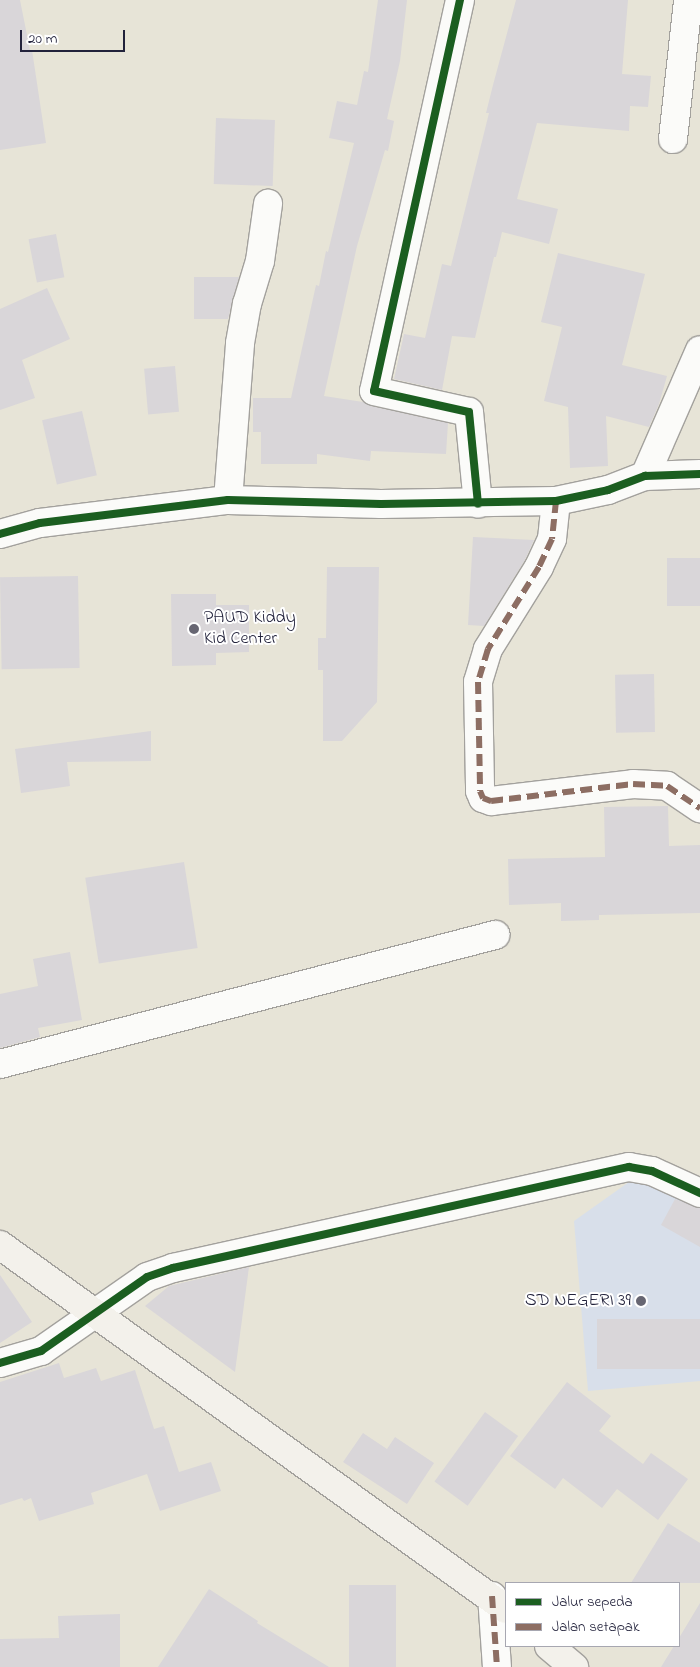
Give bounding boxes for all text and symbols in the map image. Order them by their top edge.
scale bar [22,20,128,52]
text: 20 m [28,28,57,50]
place label: PAUD Kiddy Kid Center [204,608,296,650]
marker: PAUD Kiddy Kid Center [188,623,200,635]
place label: SD NEGERI 39 [525,1290,631,1312]
marker: SD NEGERI 39 [635,1295,647,1307]
legend [505,1582,680,1647]
text: Jalur sepeda [552,1591,633,1613]
text: Jalan setapak [552,1616,640,1638]

